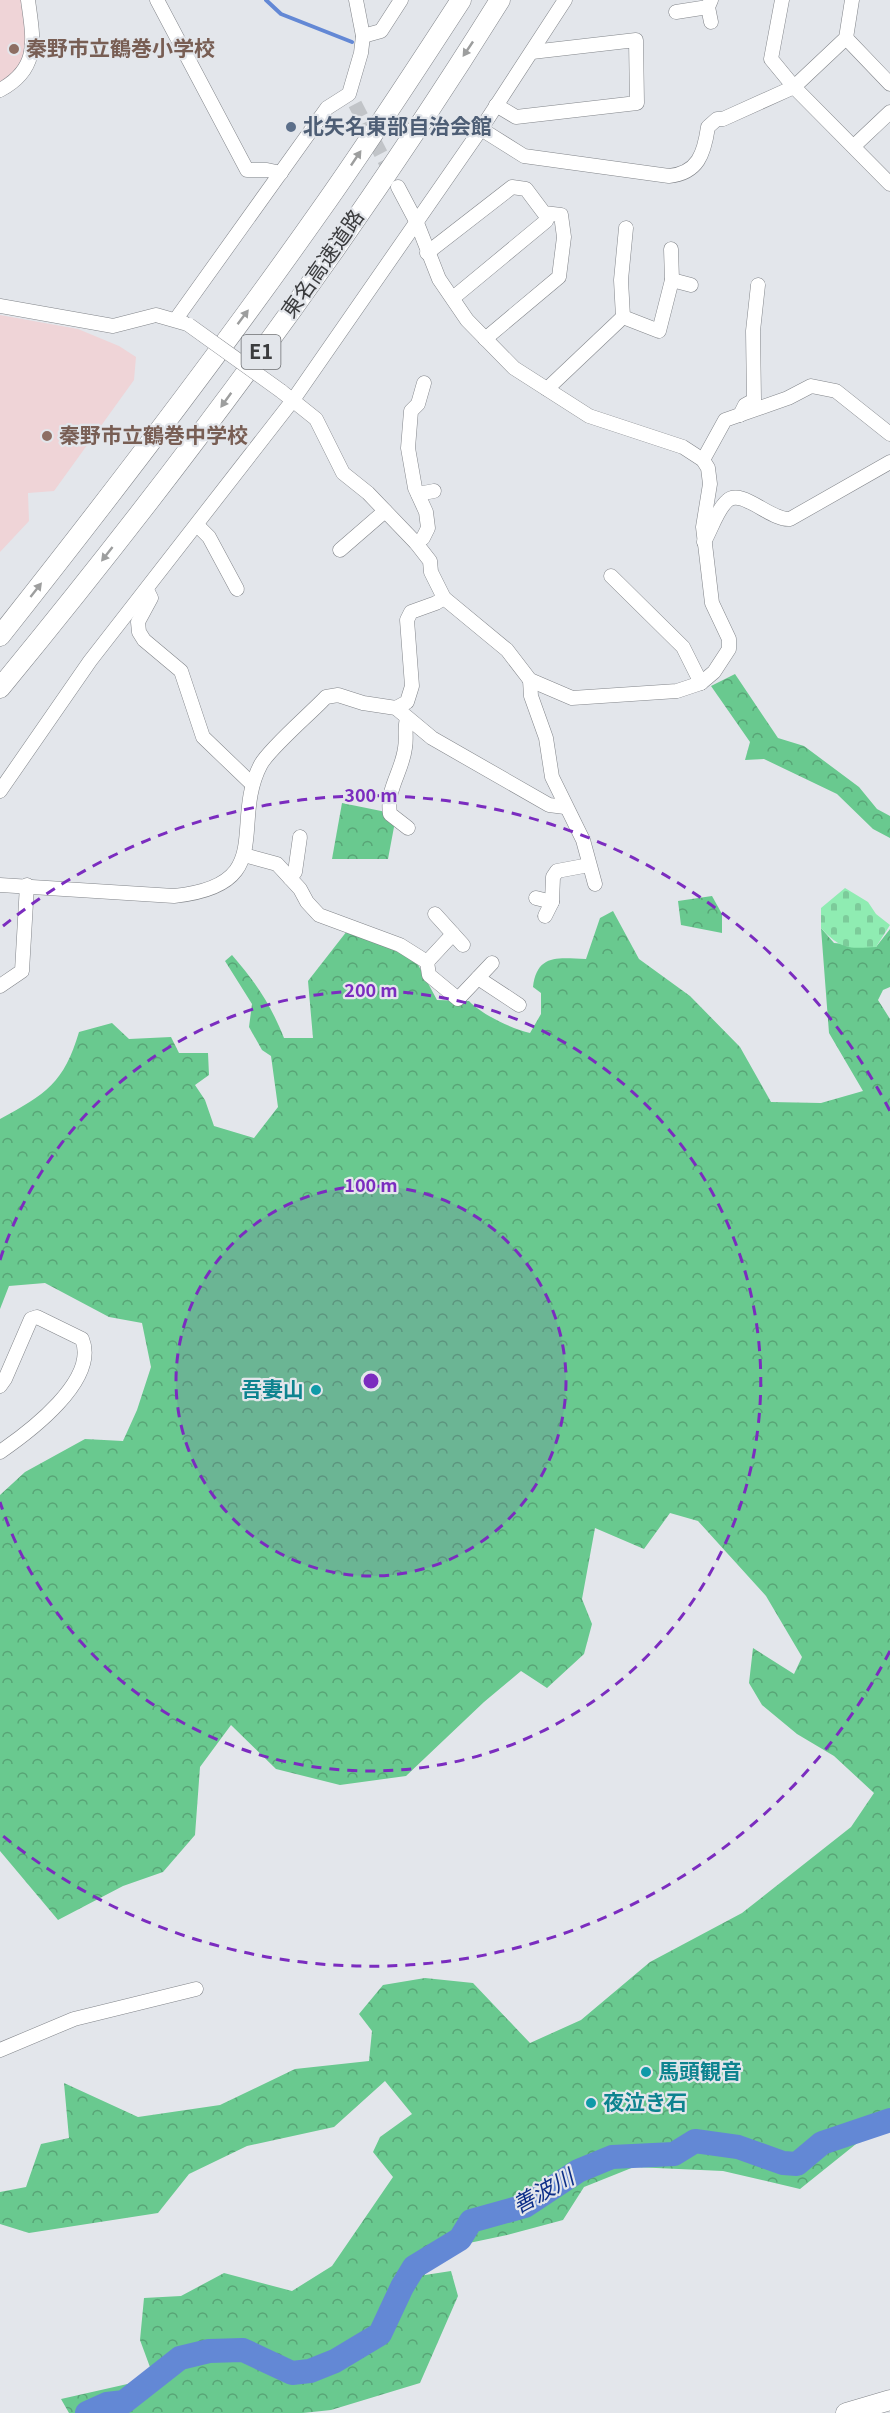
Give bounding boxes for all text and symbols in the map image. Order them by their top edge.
place label: 秦野市立鶴巻小学校 [26,32,215,62]
one-way arrow [462,41,474,57]
marker: 秦野市立鶴巻小学校 [7,42,21,56]
place label: 北矢名東部自治会館 [303,110,492,140]
marker: 北矢名東部自治会館 [284,120,298,134]
one-way arrow [350,151,362,167]
street label: 東名高速道路 [273,203,370,323]
one-way arrow [237,310,249,325]
road number: E1 [242,335,280,369]
one-way arrow [220,391,232,407]
place label: 秦野市立鶴巻中学校 [59,419,248,449]
marker: 秦野市立鶴巻中学校 [40,429,54,443]
one-way arrow [100,546,113,562]
one-way arrow [30,582,42,597]
text: 300 m [344,781,398,807]
text: 200 m [344,976,398,1002]
text: 100 m [344,1171,398,1197]
centre of rings [361,1371,381,1391]
place label: 吾妻山 [241,1373,304,1403]
marker: 吾妻山 [309,1383,323,1397]
place label: 馬頭観音 [658,2055,742,2085]
marker: 馬頭観音 [639,2065,653,2079]
place label: 夜泣き石 [603,2086,687,2116]
marker: 夜泣き石 [584,2096,598,2110]
water label: 善波川 [505,2158,580,2219]

